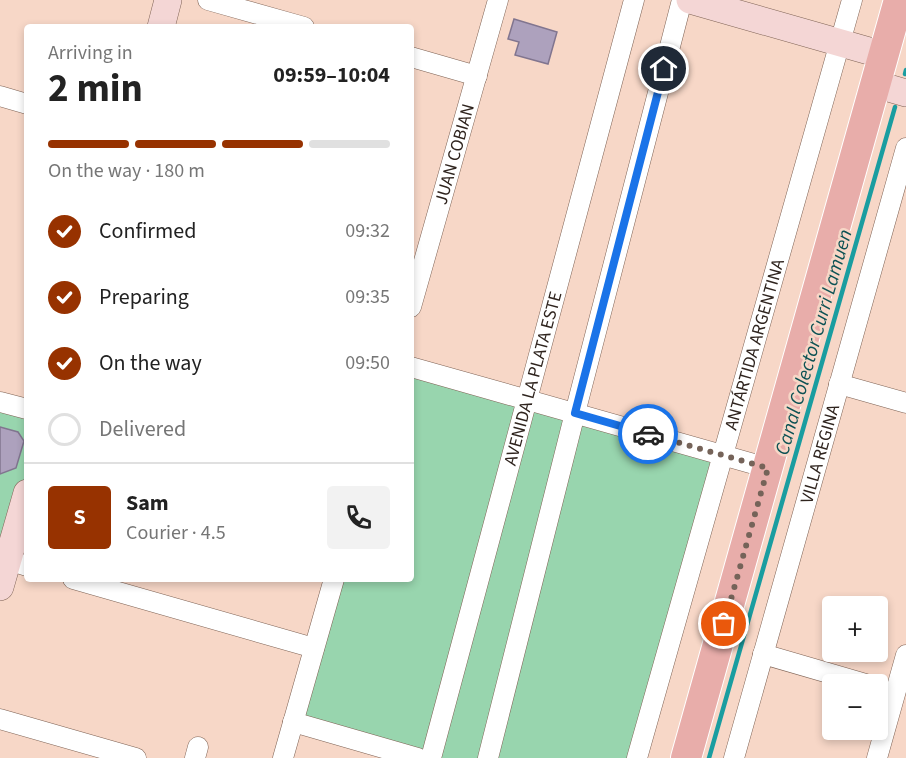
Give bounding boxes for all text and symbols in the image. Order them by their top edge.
text: Arriving in [48,39,133,67]
pin [638,43,689,94]
icon: home [647,52,680,85]
text: 09:59–10:04 [273,59,390,91]
text: 2 min [48,61,143,117]
street label: JUAN COBIAN [429,101,481,207]
text: On the way · 180 m [48,157,205,185]
icon: check [48,215,81,248]
text: Confirmed [99,215,196,247]
text: 09:32 [345,217,390,245]
water label: Canal Colector Curri Lamuen [768,226,860,458]
street label: ANTÁRTIDA ARGENTINA [719,256,791,433]
icon: check [48,281,81,314]
text: Preparing [99,281,189,313]
text: 09:35 [345,283,390,311]
street label: AVENIDA LA PLATA ESTE [498,289,568,468]
icon: check [48,347,81,380]
text: On the way [99,347,202,379]
text: 09:50 [345,349,390,377]
street label: VILLA REGINA [794,401,846,506]
courier [618,404,678,464]
text: Delivered [99,413,186,445]
icon: car [632,418,665,451]
button: phone [327,486,390,549]
text: Sam [126,487,169,519]
text: S [73,501,86,533]
text: Courier · 4.5 [126,519,226,547]
map controls [822,596,888,740]
button: + [822,596,888,662]
pin [698,598,749,649]
icon: bag [707,607,740,640]
button: − [822,674,888,740]

